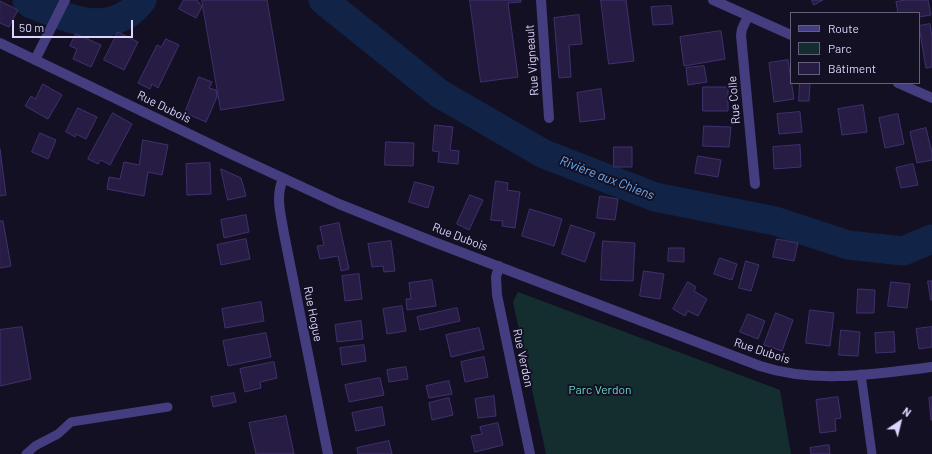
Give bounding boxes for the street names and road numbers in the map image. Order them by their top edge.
street label: Rue Vigneault [522,24,542,96]
street label: Rue Colle [725,75,743,125]
street label: Rue Dubois [135,88,193,126]
street label: Rue Dubois [430,220,490,254]
street label: Rue Hogue [301,285,325,343]
street label: Rue Verdon [510,327,536,389]
street label: Rue Dubois [732,335,792,367]

